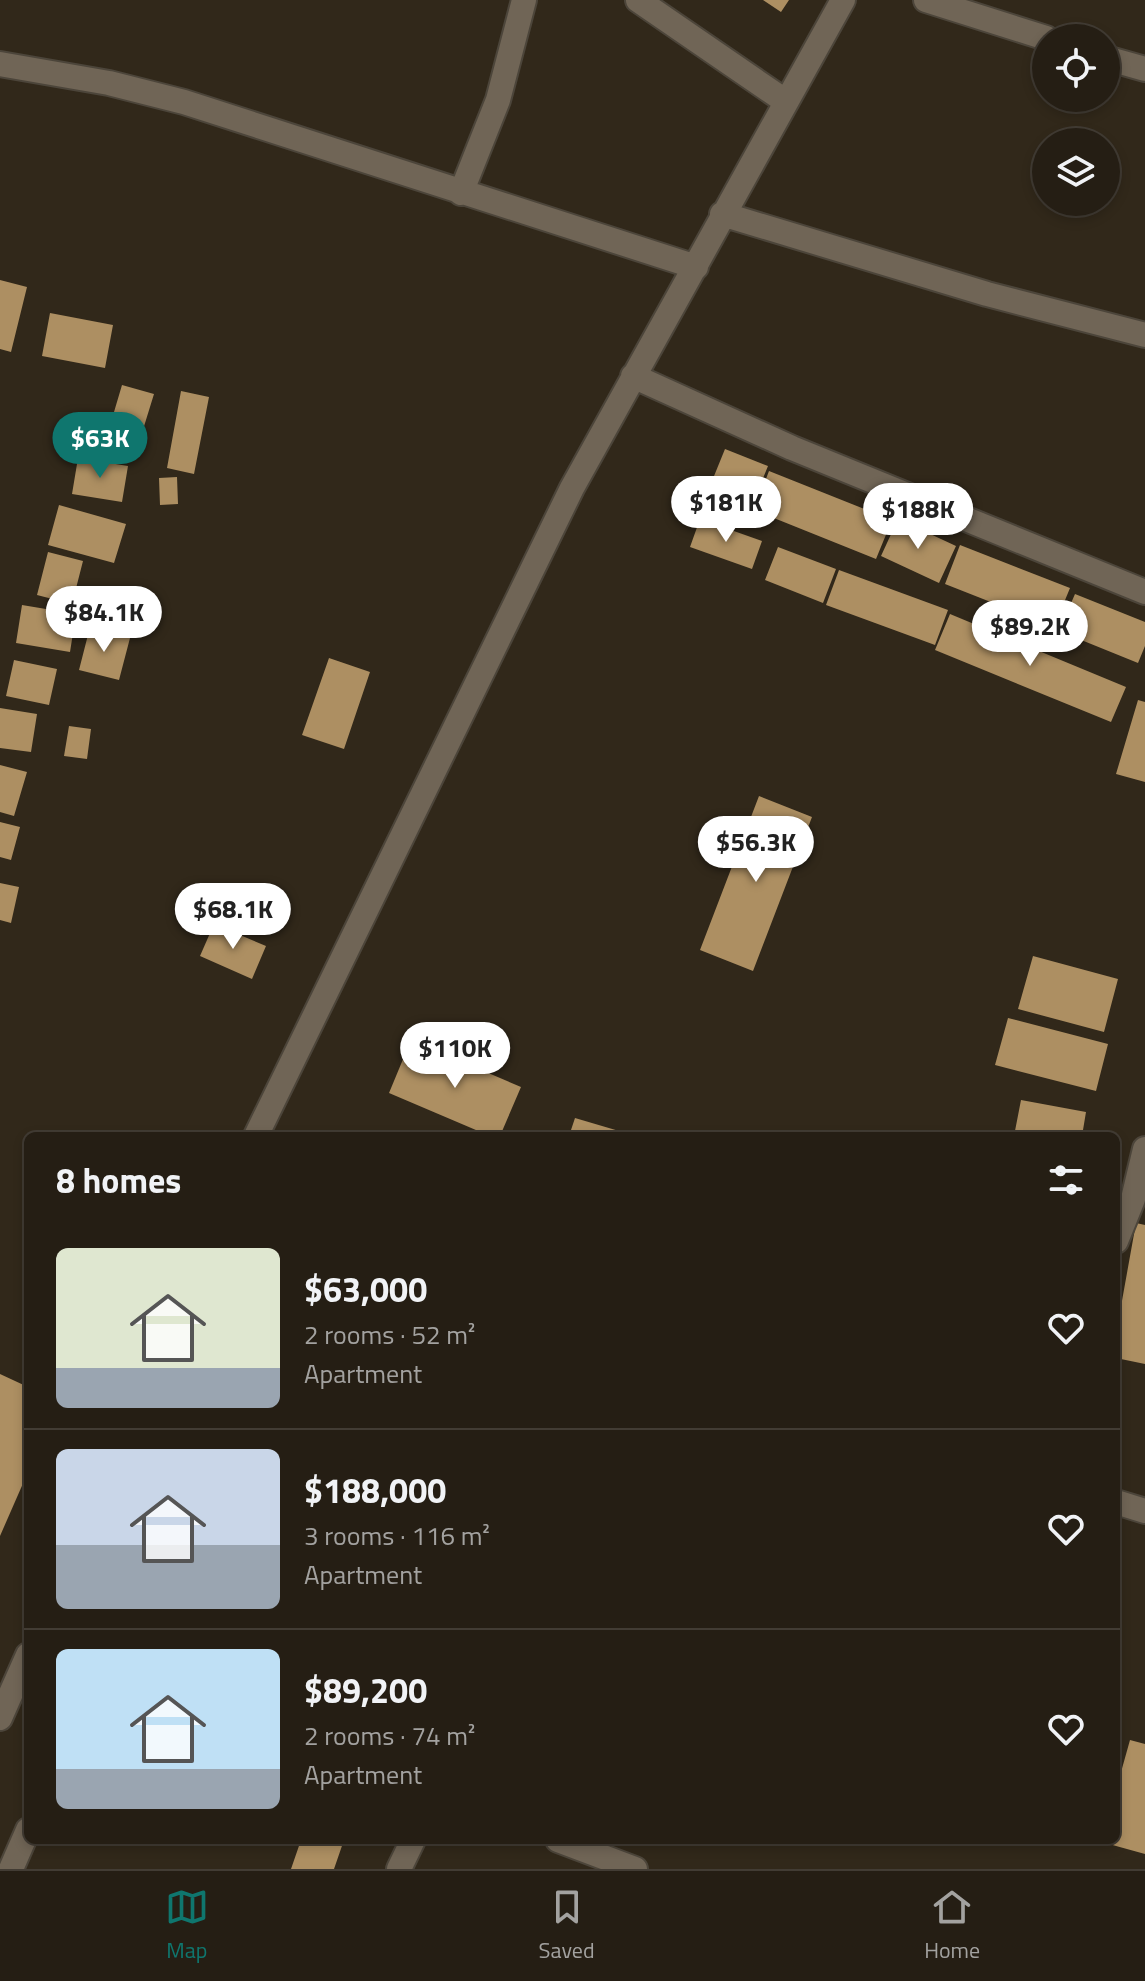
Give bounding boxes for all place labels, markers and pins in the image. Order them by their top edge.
pin: $63K [53,412,147,480]
pin: $181K [670,476,782,544]
pin: $188K [862,483,974,551]
pin: $84.1K [39,586,169,654]
pin: $89.2K [965,600,1095,668]
pin: $56.3K [691,816,821,884]
pin: $68.1K [168,883,298,951]
pin: $110K [399,1022,511,1090]

